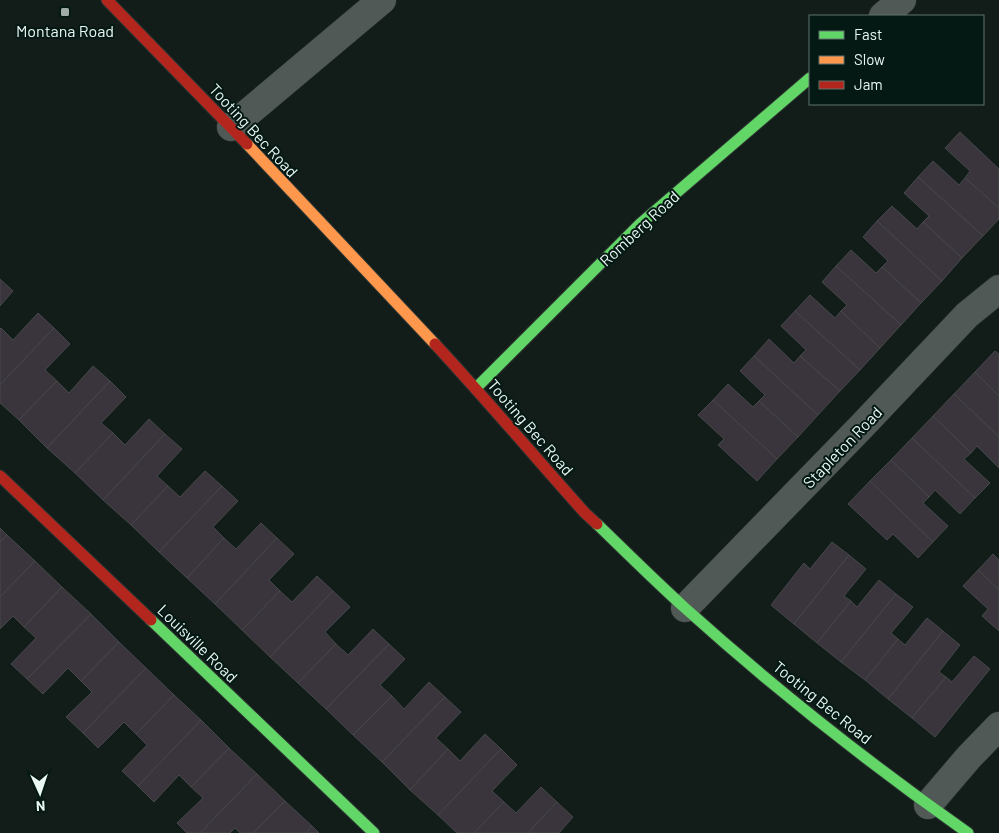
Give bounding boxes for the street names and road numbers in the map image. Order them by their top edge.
street label: Tooting Bec Road [206,79,302,181]
street label: Romberg Road [595,186,683,270]
street label: Tooting Bec Road [484,375,578,479]
street label: Stapleton Road [798,402,886,492]
street label: Louisville Road [154,600,242,686]
street label: Tooting Bec Road [770,657,876,747]

